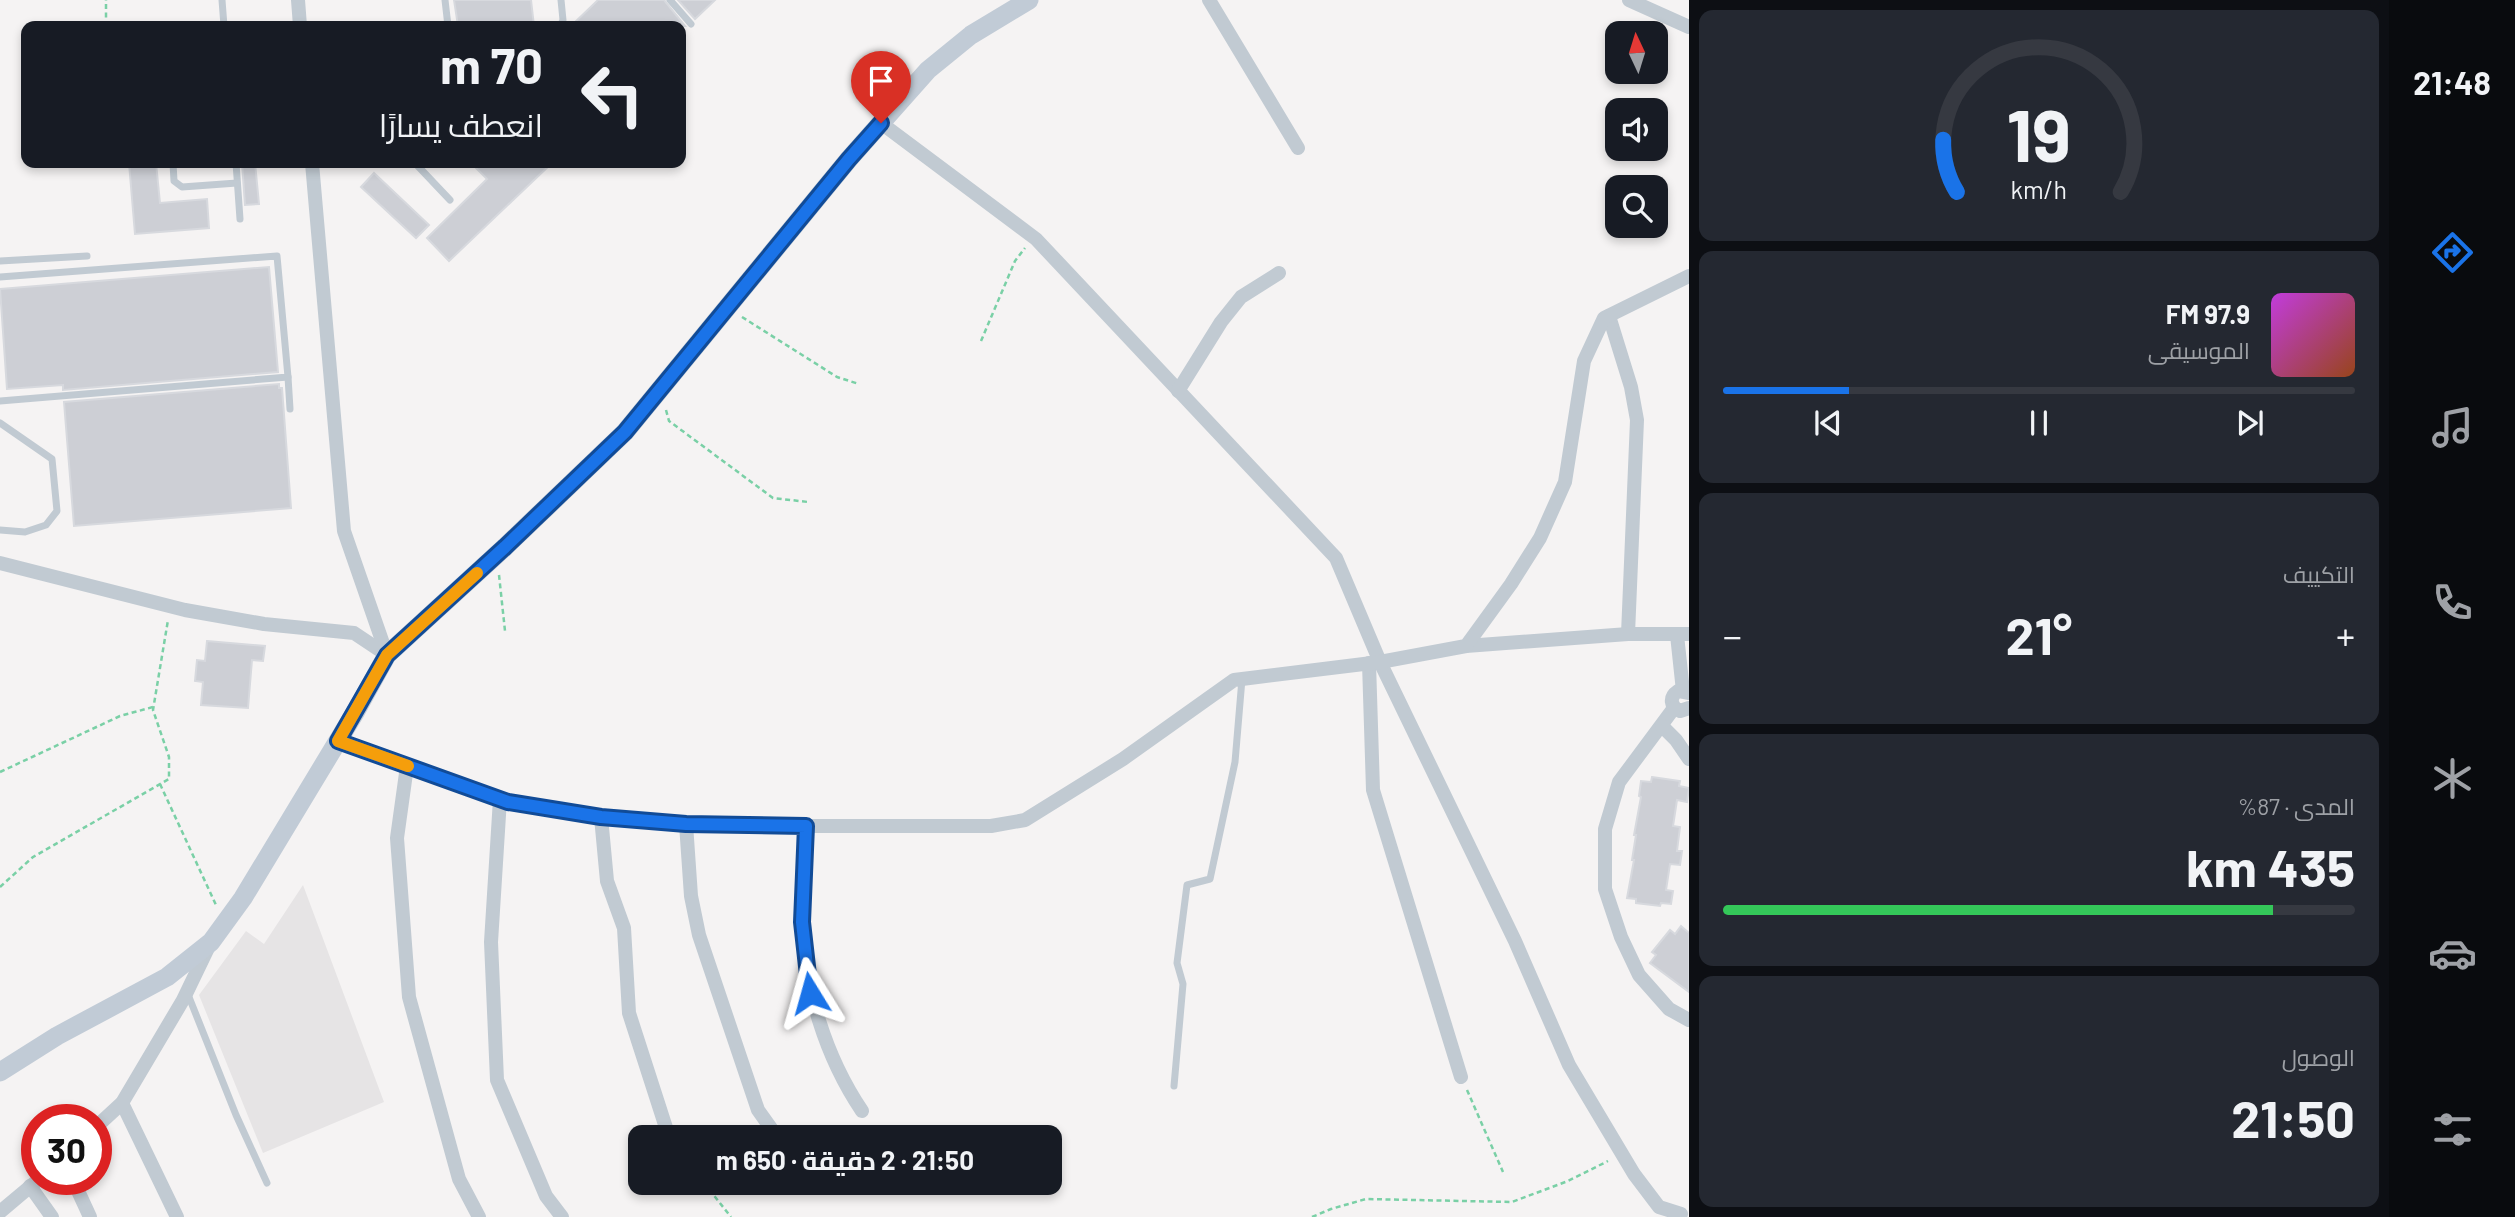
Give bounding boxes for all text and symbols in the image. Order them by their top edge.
north arrow [1605,21,1668,84]
map controls [1605,21,1668,238]
text: 70 m [440,35,543,94]
icon: left [567,49,658,140]
pin [851,51,911,123]
icon: arrive [862,62,900,100]
text: 21:48 [2413,63,2491,101]
text: 19 [2007,89,2071,177]
button: sound [1605,98,1668,161]
text: انعطف يسارًا [379,105,543,143]
text: km/h [2011,174,2067,204]
button: search [1605,175,1668,238]
icon: directions [2428,228,2477,277]
text: 97.9 FM [2166,298,2250,329]
text: الموسيقى [2148,336,2250,364]
icon: music [2428,403,2477,452]
icon: previous [1809,404,1847,442]
icon: pause [2020,404,2058,442]
icon: next [2231,404,2269,442]
text: التكييف [2283,560,2355,588]
icon: phone [2428,578,2477,627]
text: 21° [2006,603,2072,665]
text: − [1723,612,1742,658]
text: + [2336,612,2355,658]
icon: climate [2428,754,2477,803]
text: المدى · 87% [2238,792,2355,820]
text: 435 km [2186,835,2355,897]
icon: car [2428,929,2477,978]
position arrow [773,956,847,1030]
text: الوصول [2282,1043,2355,1071]
text: 21:50 [2231,1086,2355,1148]
speed limit sign: 30 [21,1104,112,1195]
icon: filters [2428,1105,2477,1154]
text: 21:50 · 2 دقيقة · 650 m [716,1144,974,1175]

